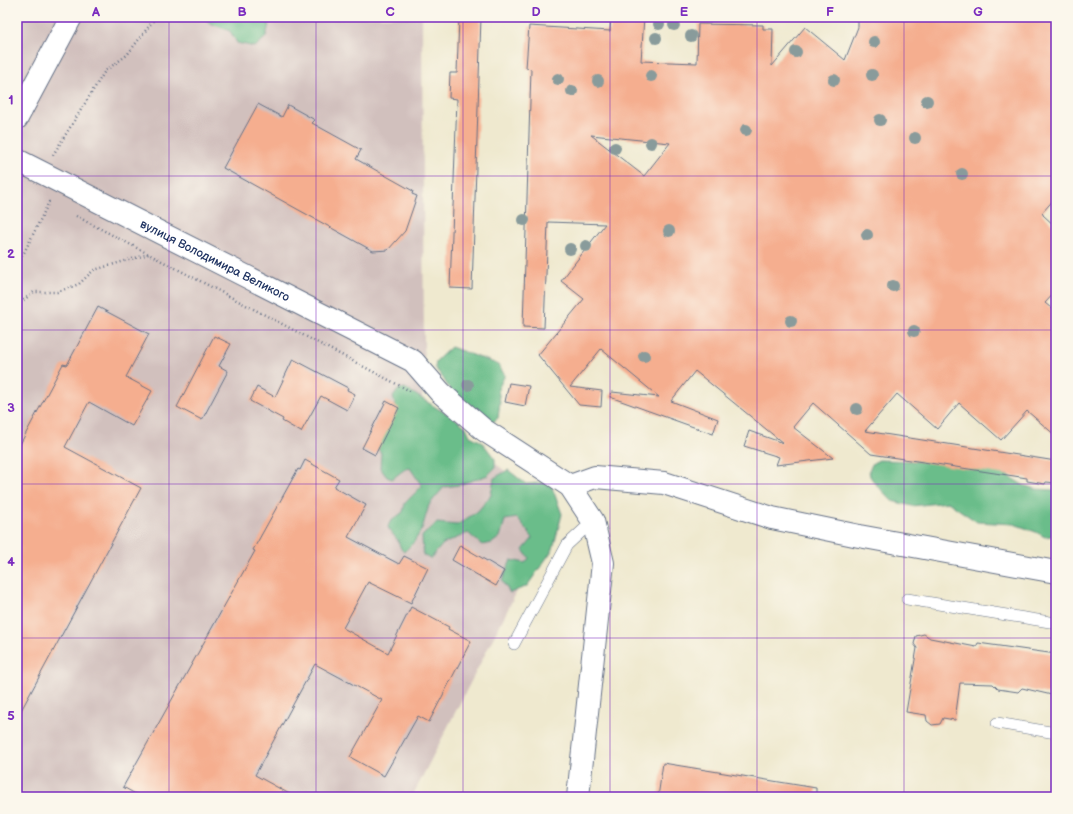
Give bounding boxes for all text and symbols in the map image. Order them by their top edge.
text: A [91,4,100,20]
text: B [237,4,247,20]
text: C [385,4,395,20]
text: D [531,4,541,20]
text: E [680,4,689,20]
text: F [826,4,834,20]
text: G [973,4,983,20]
text: 1 [8,92,14,108]
street label: вулиця Володимира Великого [137,217,292,305]
text: 2 [7,246,15,262]
text: 3 [7,400,15,416]
text: 4 [7,554,15,570]
text: 5 [7,708,15,724]

